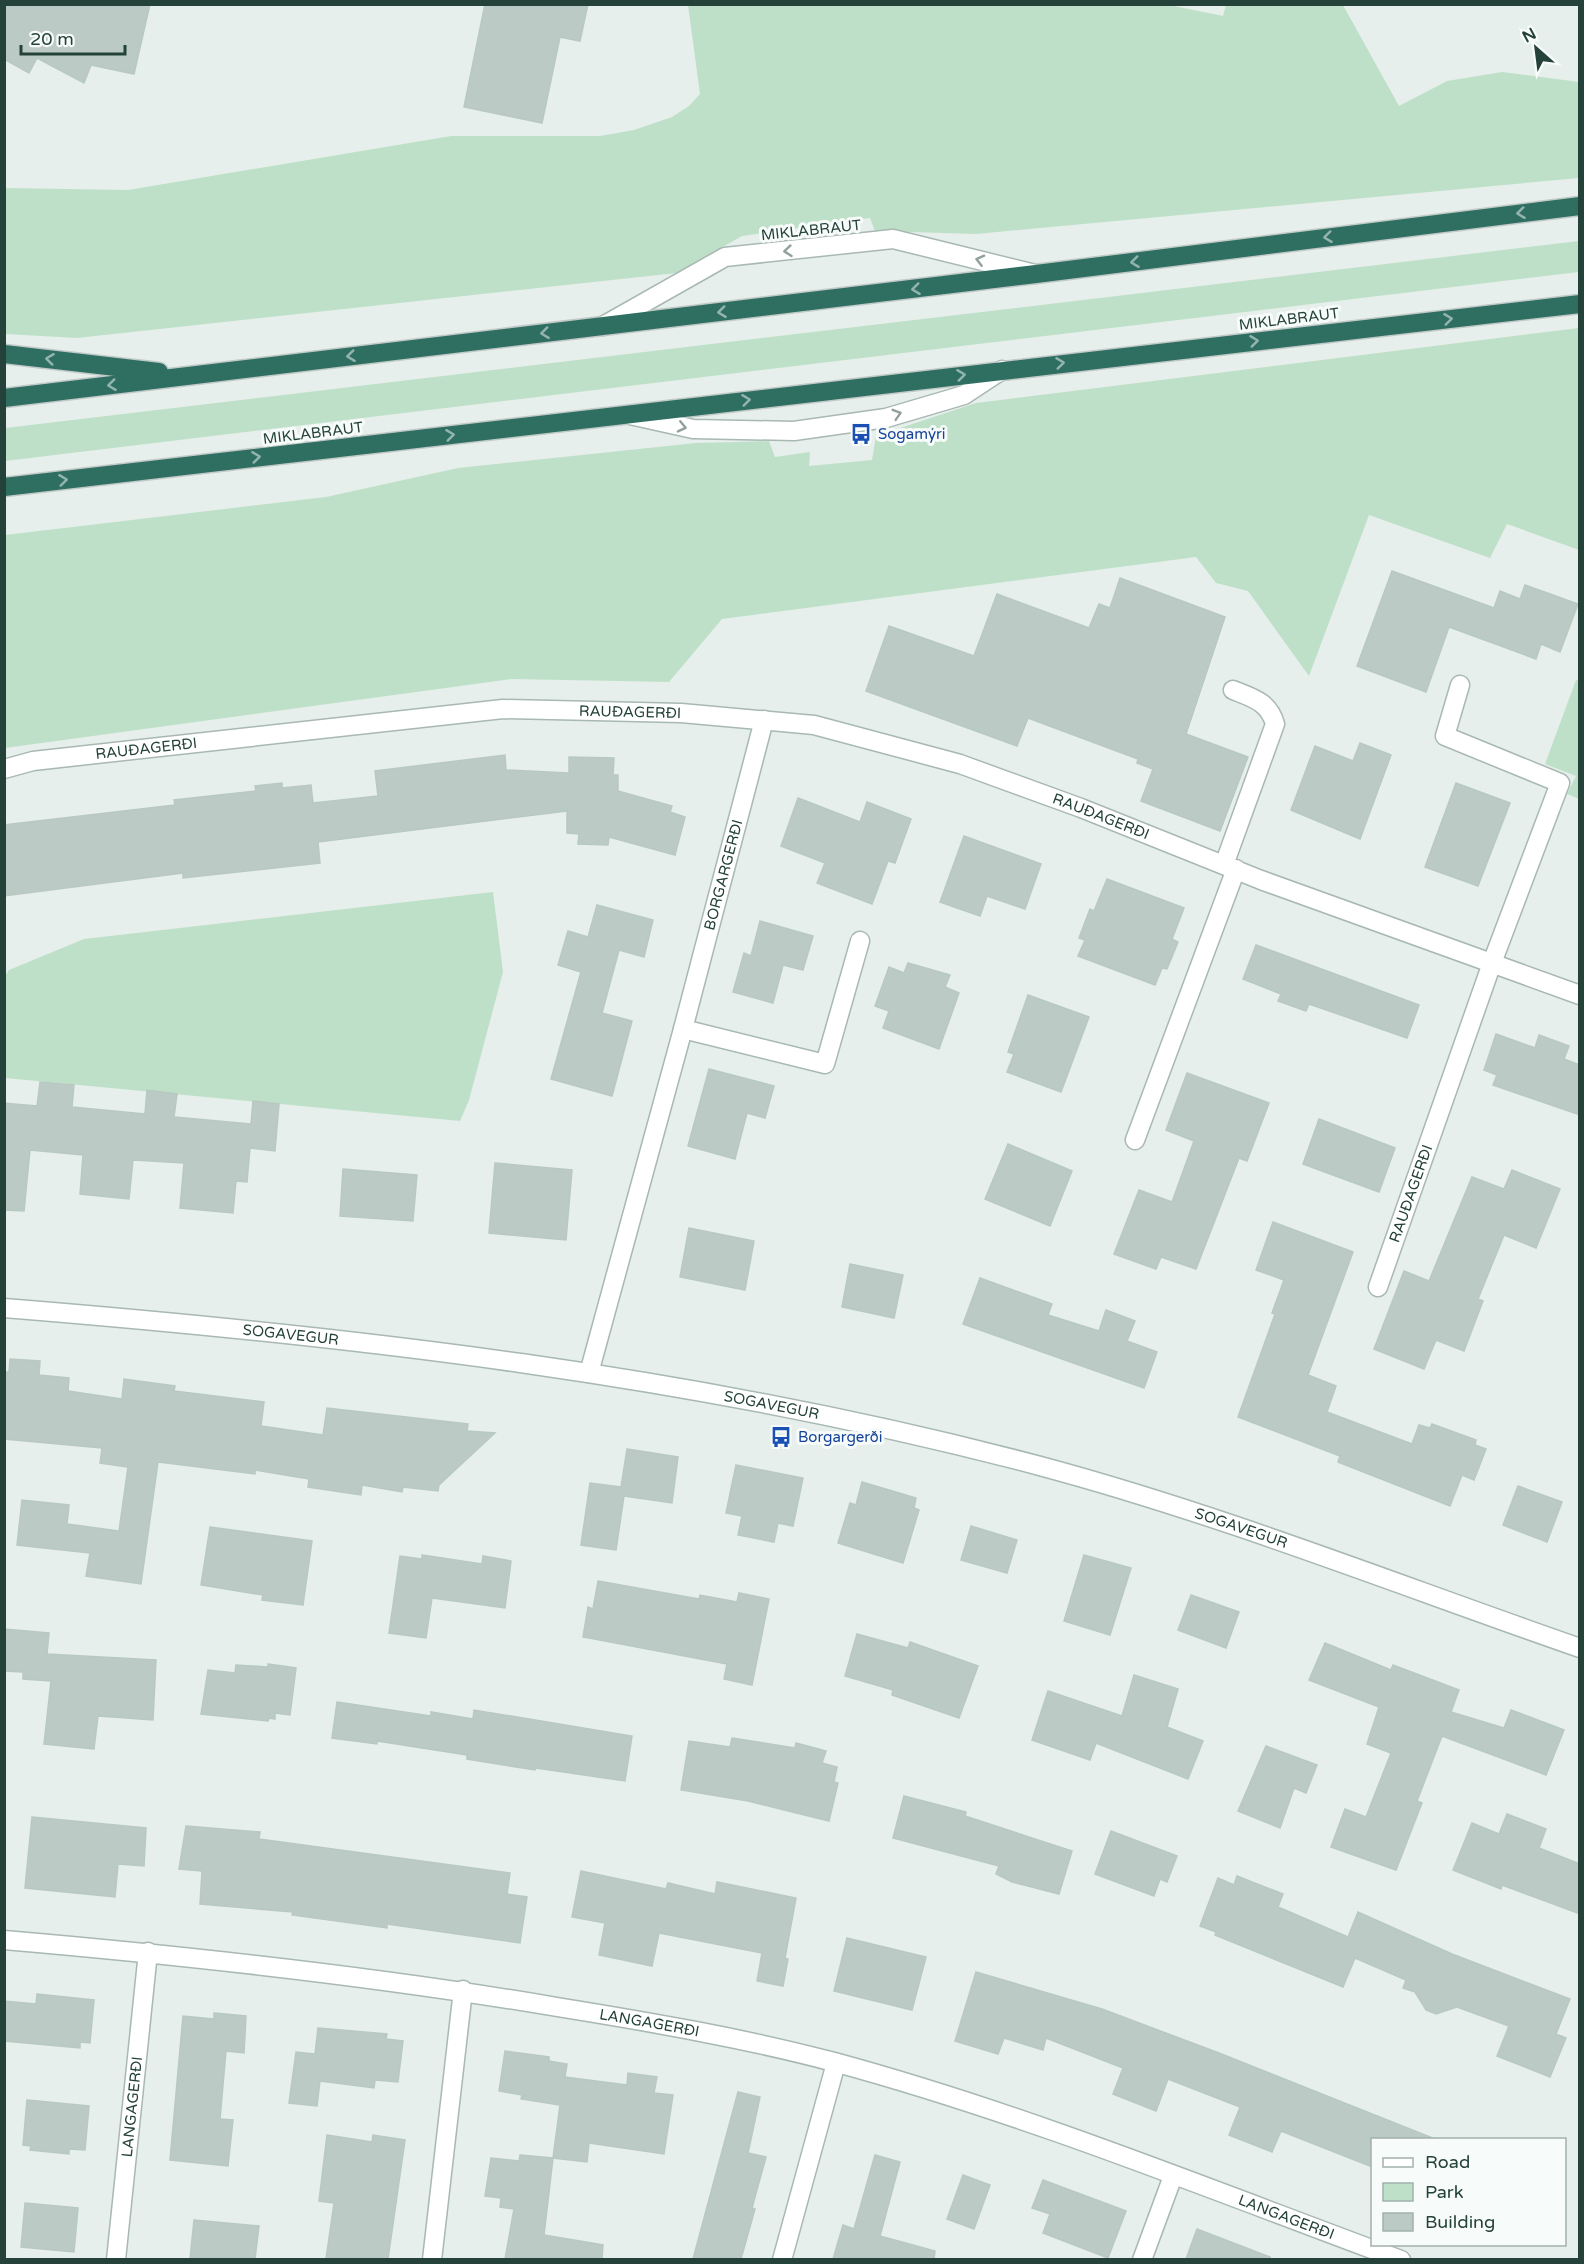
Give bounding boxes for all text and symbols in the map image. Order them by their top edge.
scale bar [21,18,124,56]
north arrow [1506,18,1566,78]
text: N [1519,24,1540,47]
text: 20 m [30,28,74,50]
one-way arrow [1517,206,1526,219]
street label: MIKLABRAUT [760,216,862,244]
one-way arrow [1323,231,1333,243]
one-way arrow [783,244,792,257]
one-way arrow [975,255,985,268]
one-way arrow [1130,255,1139,267]
one-way arrow [911,282,920,294]
street label: MIKLABRAUT [1238,304,1340,334]
one-way arrow [718,305,727,317]
one-way arrow [1443,313,1453,326]
one-way arrow [540,326,550,339]
one-way arrow [1250,335,1259,348]
one-way arrow [347,350,356,362]
one-way arrow [45,353,54,366]
one-way arrow [1056,358,1065,370]
one-way arrow [956,369,965,382]
one-way arrow [108,378,117,391]
one-way arrow [741,394,751,407]
one-way arrow [891,409,902,421]
street label: MIKLABRAUT [262,418,364,448]
one-way arrow [677,420,687,433]
bus stop icon: Sogamýri [849,422,873,446]
place label: Sogamýri [878,425,945,443]
one-way arrow [445,429,455,441]
one-way arrow [252,452,261,464]
one-way arrow [58,474,67,487]
street label: RAUÐAGERÐI [579,702,681,722]
street label: RAUÐAGERÐI [94,734,198,763]
street label: RAUÐAGERÐI [1050,789,1152,843]
street label: BORGARGERÐI [700,818,747,932]
street label: RAUÐAGERÐI [1385,1142,1436,1245]
street label: SOGAVEGUR [242,1321,340,1349]
street label: SOGAVEGUR [722,1387,821,1423]
bus stop icon: Borgargerði [769,1425,793,1449]
place label: Borgargerði [798,1428,882,1446]
street label: SOGAVEGUR [1193,1504,1290,1552]
street label: LANGAGERÐI [598,2005,701,2041]
street label: LANGAGERÐI [118,2056,146,2158]
legend [1371,2138,1566,2246]
text: Road [1425,2151,1470,2173]
text: Park [1425,2181,1464,2203]
street label: LANGAGERÐI [1236,2191,1337,2243]
text: Building [1425,2211,1495,2233]

